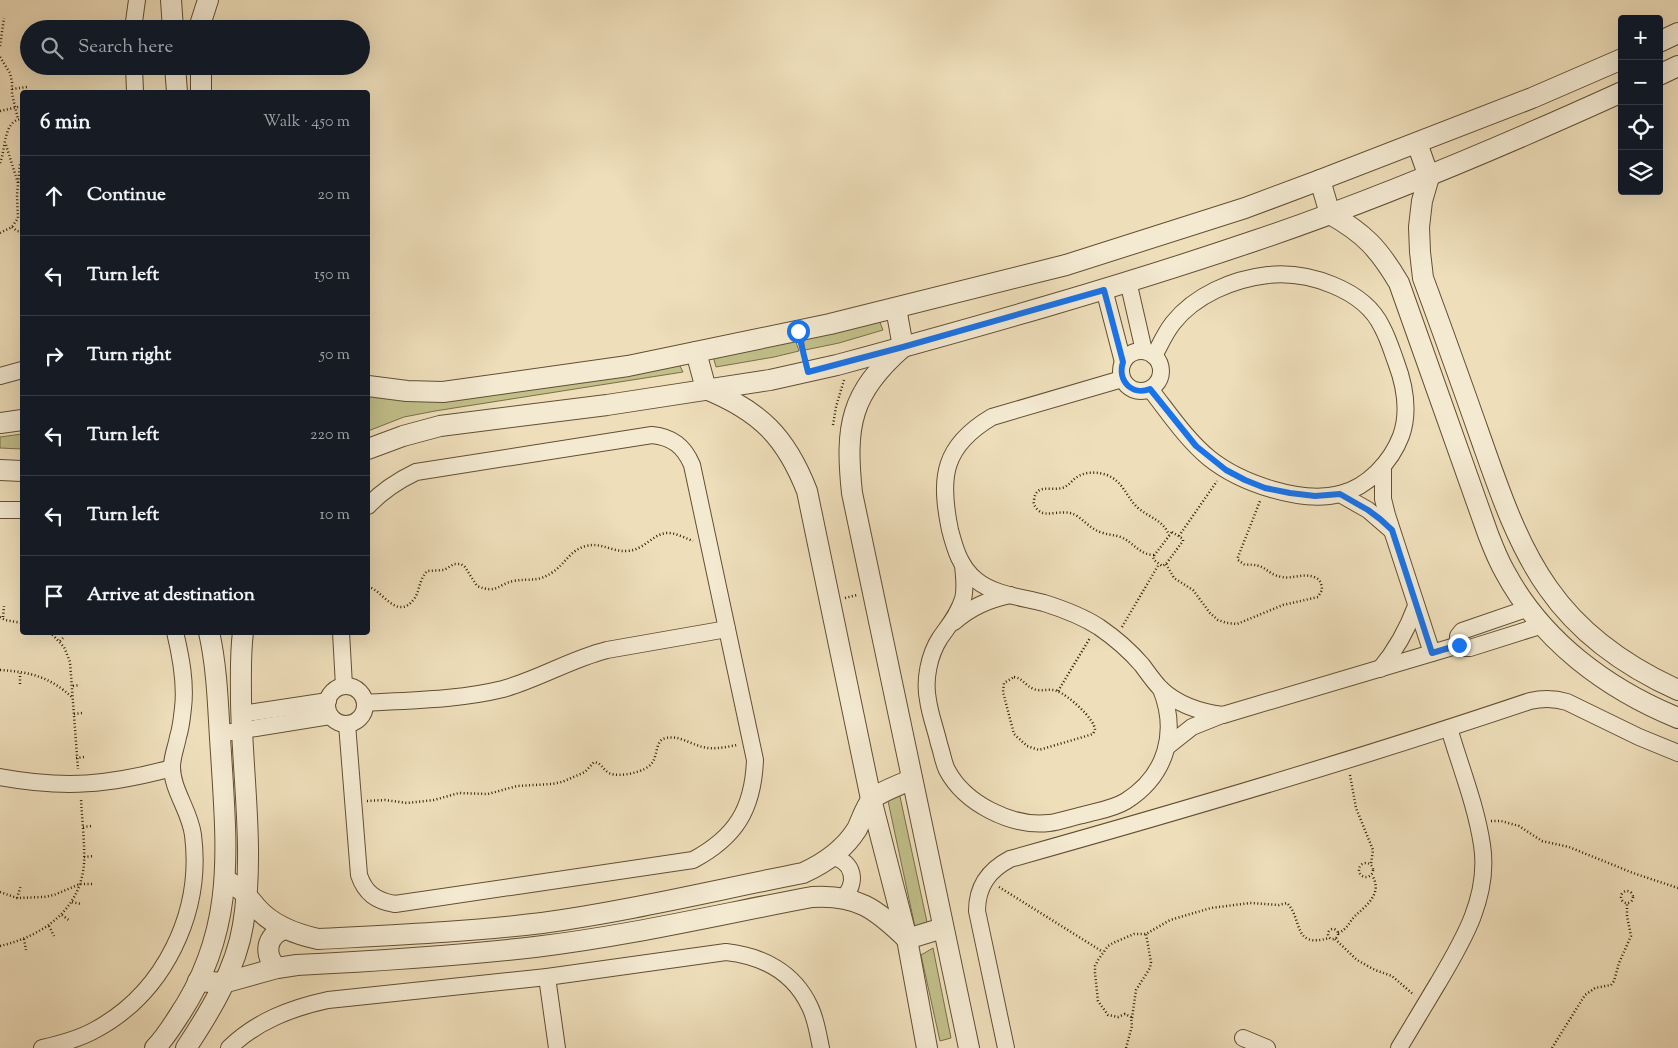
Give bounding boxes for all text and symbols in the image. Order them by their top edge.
map controls [1618,15,1663,195]
button: + [1618,15,1663,60]
search box [20,20,370,75]
icon: search [38,34,66,62]
text: Search here [78,34,173,61]
button: − [1618,60,1663,105]
button: locate [1618,105,1663,150]
text: 6 min [40,108,91,138]
text: Walk · 450 m [263,111,350,134]
button: layers [1618,150,1663,195]
icon: ahead [40,182,68,210]
text: Continue [87,182,166,209]
text: 20 m [317,184,350,207]
icon: left [40,262,68,290]
text: Turn left [87,262,159,289]
text: 150 m [314,264,350,287]
route start [787,320,810,343]
icon: right [40,342,68,370]
text: Turn right [87,342,171,369]
text: 50 m [319,344,350,367]
icon: left [40,422,68,450]
text: Turn left [87,422,159,449]
text: 220 m [310,424,350,447]
icon: left [40,502,68,530]
text: Turn left [87,502,159,529]
text: 10 m [320,504,350,527]
icon: arrive [40,582,68,610]
text: Arrive at destination [87,582,255,609]
route end [1448,634,1471,657]

